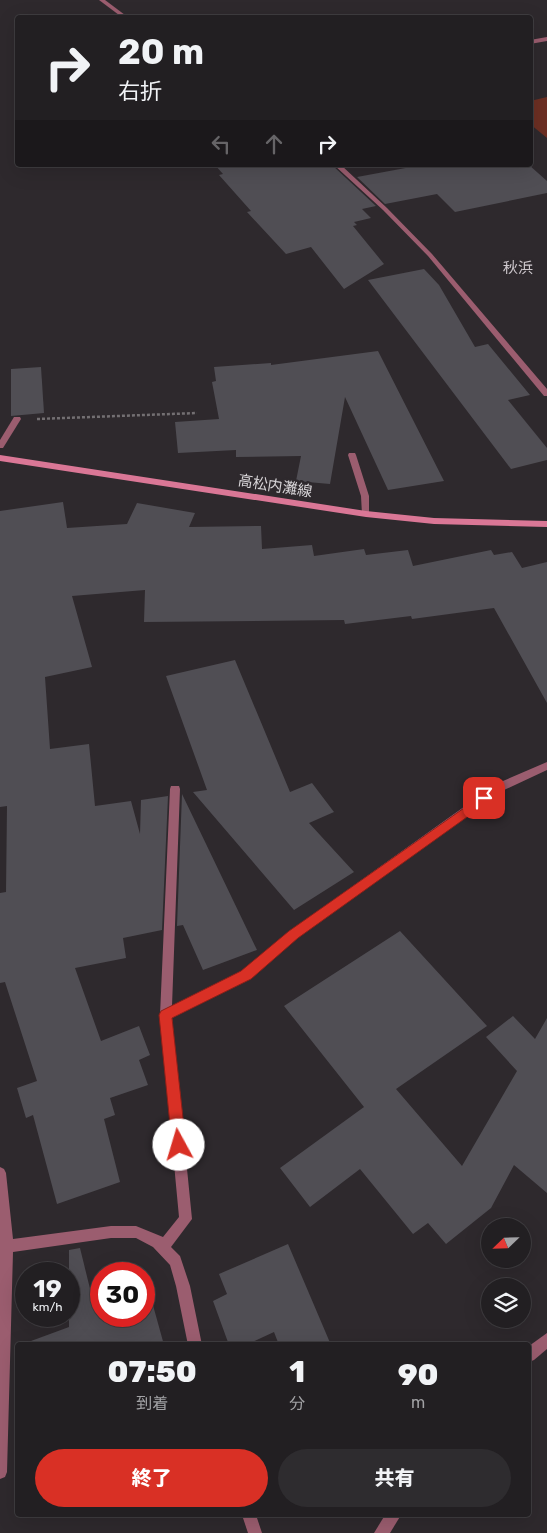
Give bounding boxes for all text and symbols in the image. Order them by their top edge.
text: 20 m [118,31,204,73]
icon: right [35,35,100,100]
text: 右折 [118,78,162,105]
icon: left [207,130,235,158]
icon: ahead [260,130,288,158]
icon: right [313,130,341,158]
district label: 秋浜 [503,259,533,277]
street label: 高松内灘線 [237,471,313,501]
pin [463,777,505,819]
icon: arrive [470,784,498,812]
position arrow [152,1118,204,1170]
north arrow [481,1218,531,1268]
map controls [481,1218,531,1328]
speed limit sign: 30 [90,1262,155,1327]
text: 19 [33,1274,62,1303]
button: layers [481,1278,531,1328]
text: km/h [33,1300,62,1314]
text: 07:50 [107,1354,197,1390]
text: 1 [289,1354,305,1390]
text: 90 [398,1357,438,1393]
text: m [411,1393,425,1412]
text: 到着 [136,1394,168,1413]
text: 分 [289,1394,305,1413]
button: 終了 [35,1449,268,1507]
button: 共有 [278,1449,511,1507]

